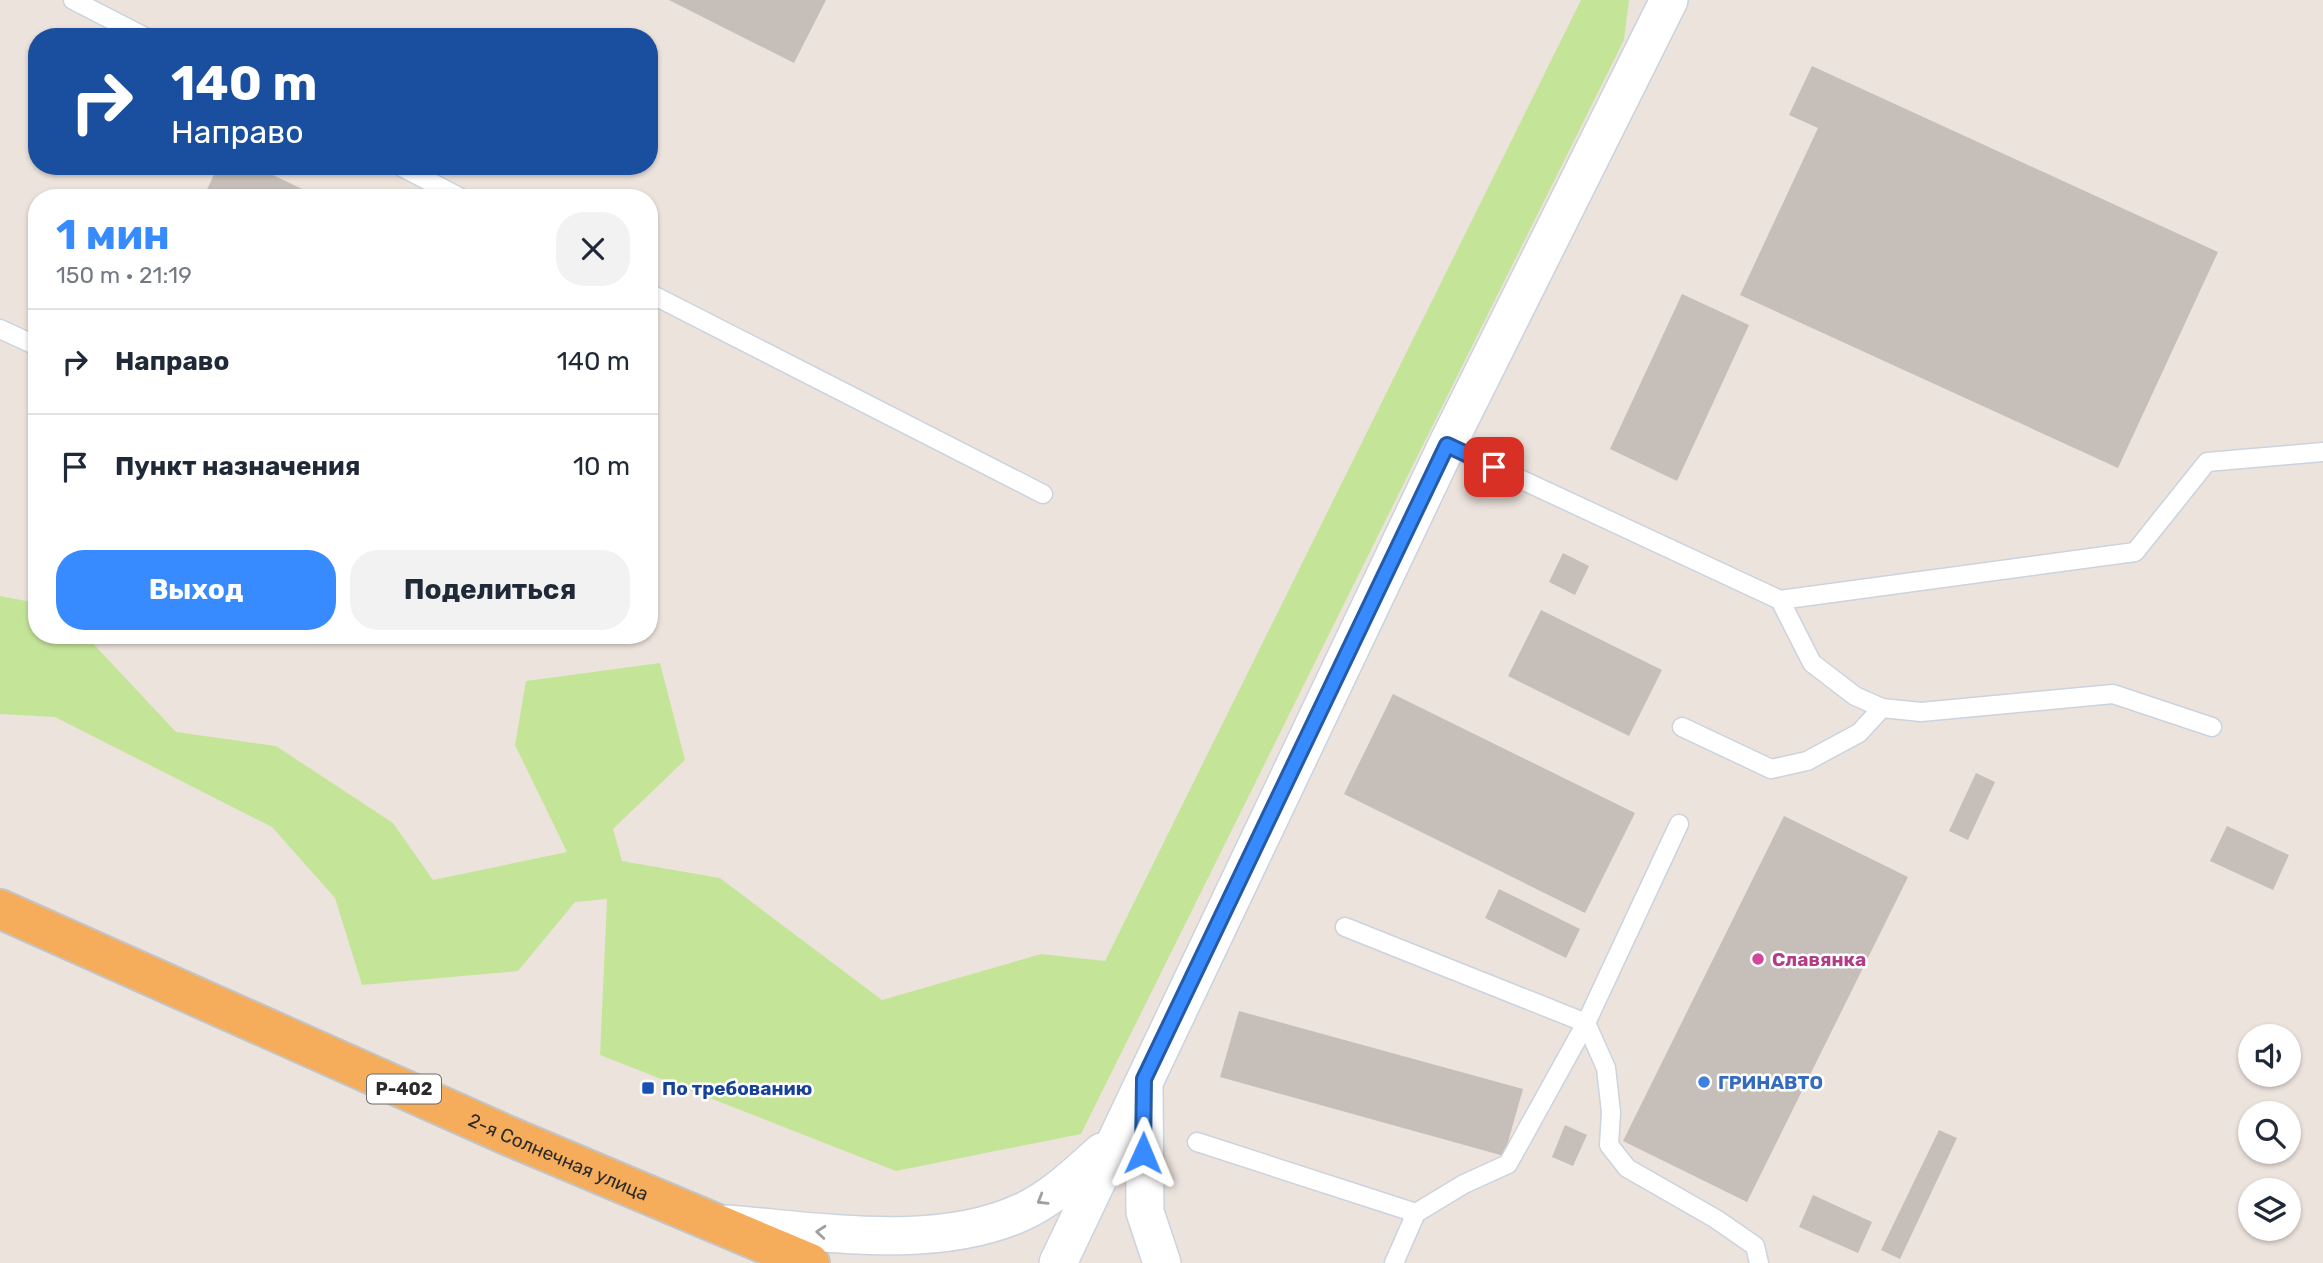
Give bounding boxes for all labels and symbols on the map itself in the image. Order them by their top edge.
pin [1464,437,1524,497]
place label: Славянка [1772,948,1866,971]
marker: Славянка [1750,951,1766,967]
place label: ГРИНАВТО [1718,1071,1823,1094]
road number: Р-402 [367,1074,441,1104]
marker: ГРИНАВТО [1696,1074,1712,1090]
place label: По требованию [662,1077,812,1100]
marker: По требованию [640,1080,656,1096]
street label: 2-я Солнечная улица [465,1108,652,1205]
position arrow [1106,1116,1180,1190]
one-way arrow [1036,1192,1049,1205]
one-way arrow [815,1225,826,1240]

